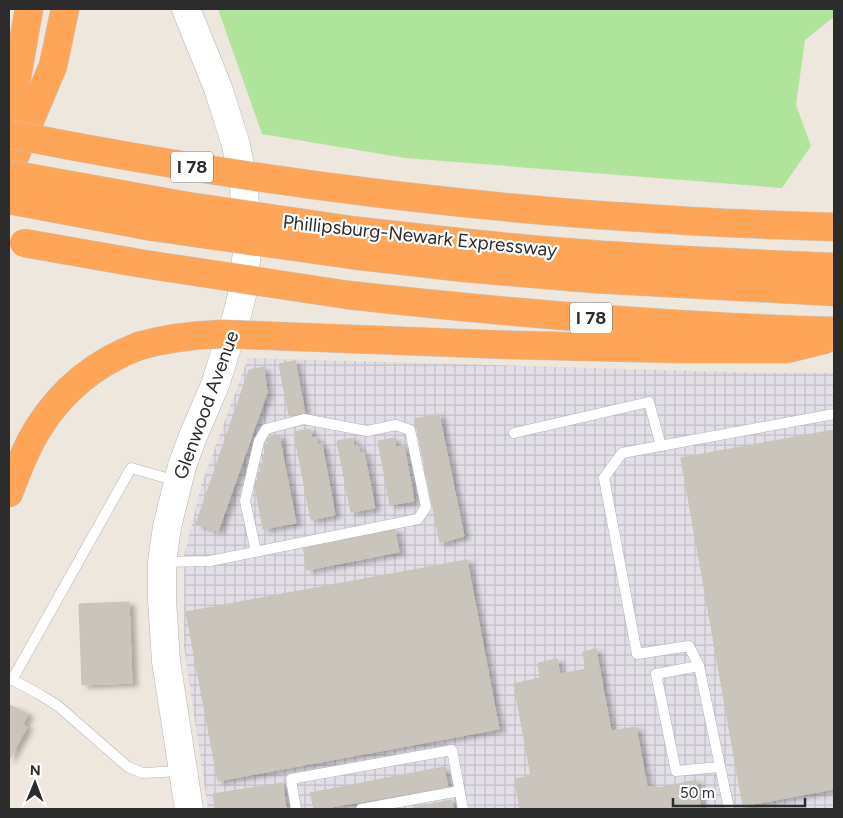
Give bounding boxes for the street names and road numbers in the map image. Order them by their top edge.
road number: I 78 [171,152,213,182]
street label: Phillipsburg-Newark Expressway [282,210,558,262]
road number: I 78 [570,302,612,334]
street label: Glenwood Avenue [168,328,244,482]

